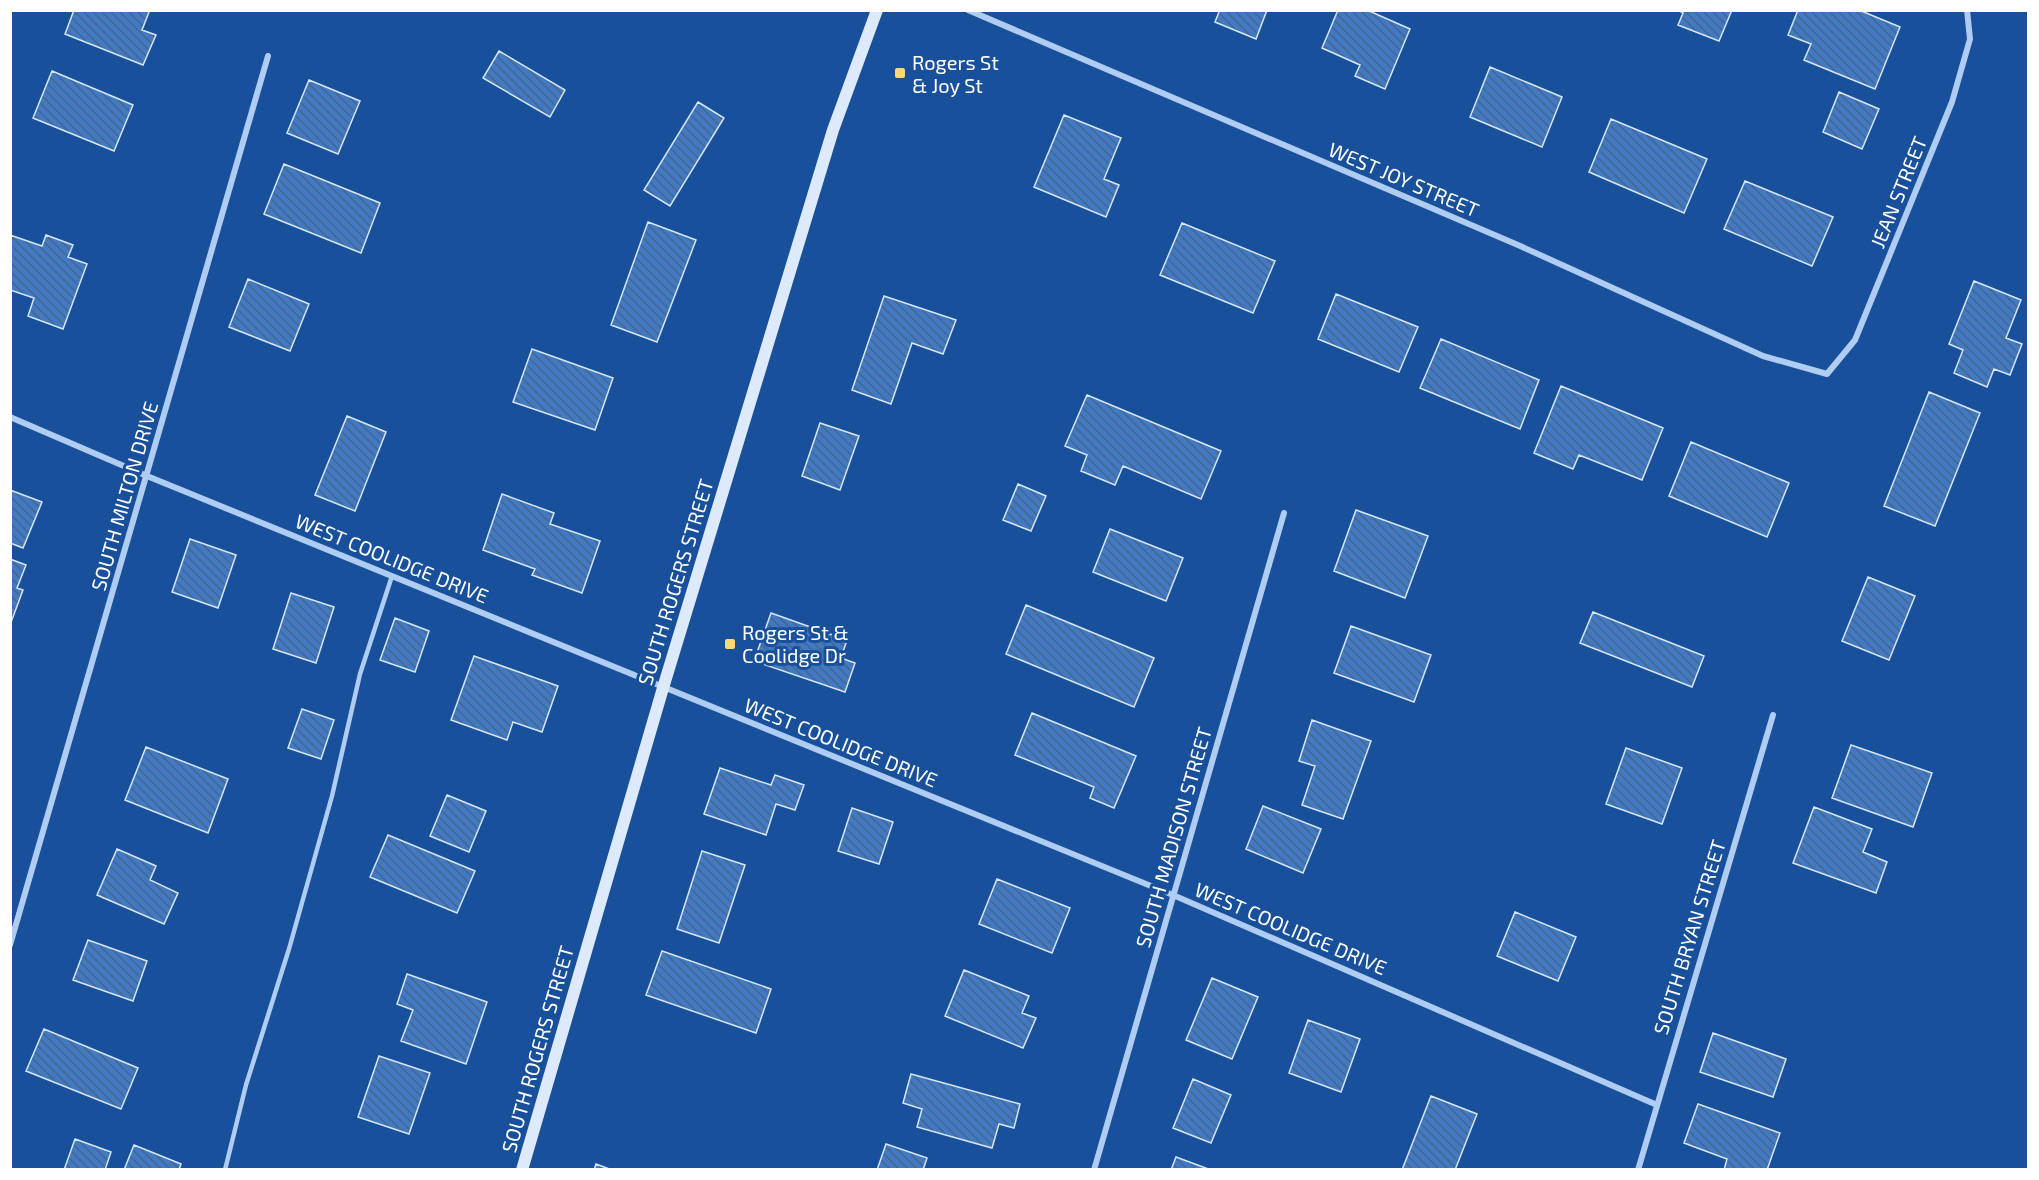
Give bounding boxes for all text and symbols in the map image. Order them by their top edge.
place label: Rogers St & Joy St [912,50,999,97]
marker: Rogers St & Joy St [893,66,907,80]
street label: JEAN STREET [1865,132,1931,251]
street label: WEST JOY STREET [1325,137,1483,222]
street label: SOUTH MILTON DRIVE [85,399,163,593]
street label: SOUTH ROGERS STREET [632,476,718,688]
street label: WEST COOLIDGE DRIVE [292,508,492,608]
place label: Rogers St & Coolidge Dr [742,620,849,667]
marker: Rogers St & Coolidge Dr [723,637,737,651]
street label: WEST COOLIDGE DRIVE [741,692,941,792]
street label: SOUTH MADISON STREET [1130,724,1216,950]
street label: SOUTH BRYAN STREET [1648,836,1730,1037]
street label: WEST COOLIDGE DRIVE [1191,877,1391,979]
street label: SOUTH ROGERS STREET [496,942,578,1155]

